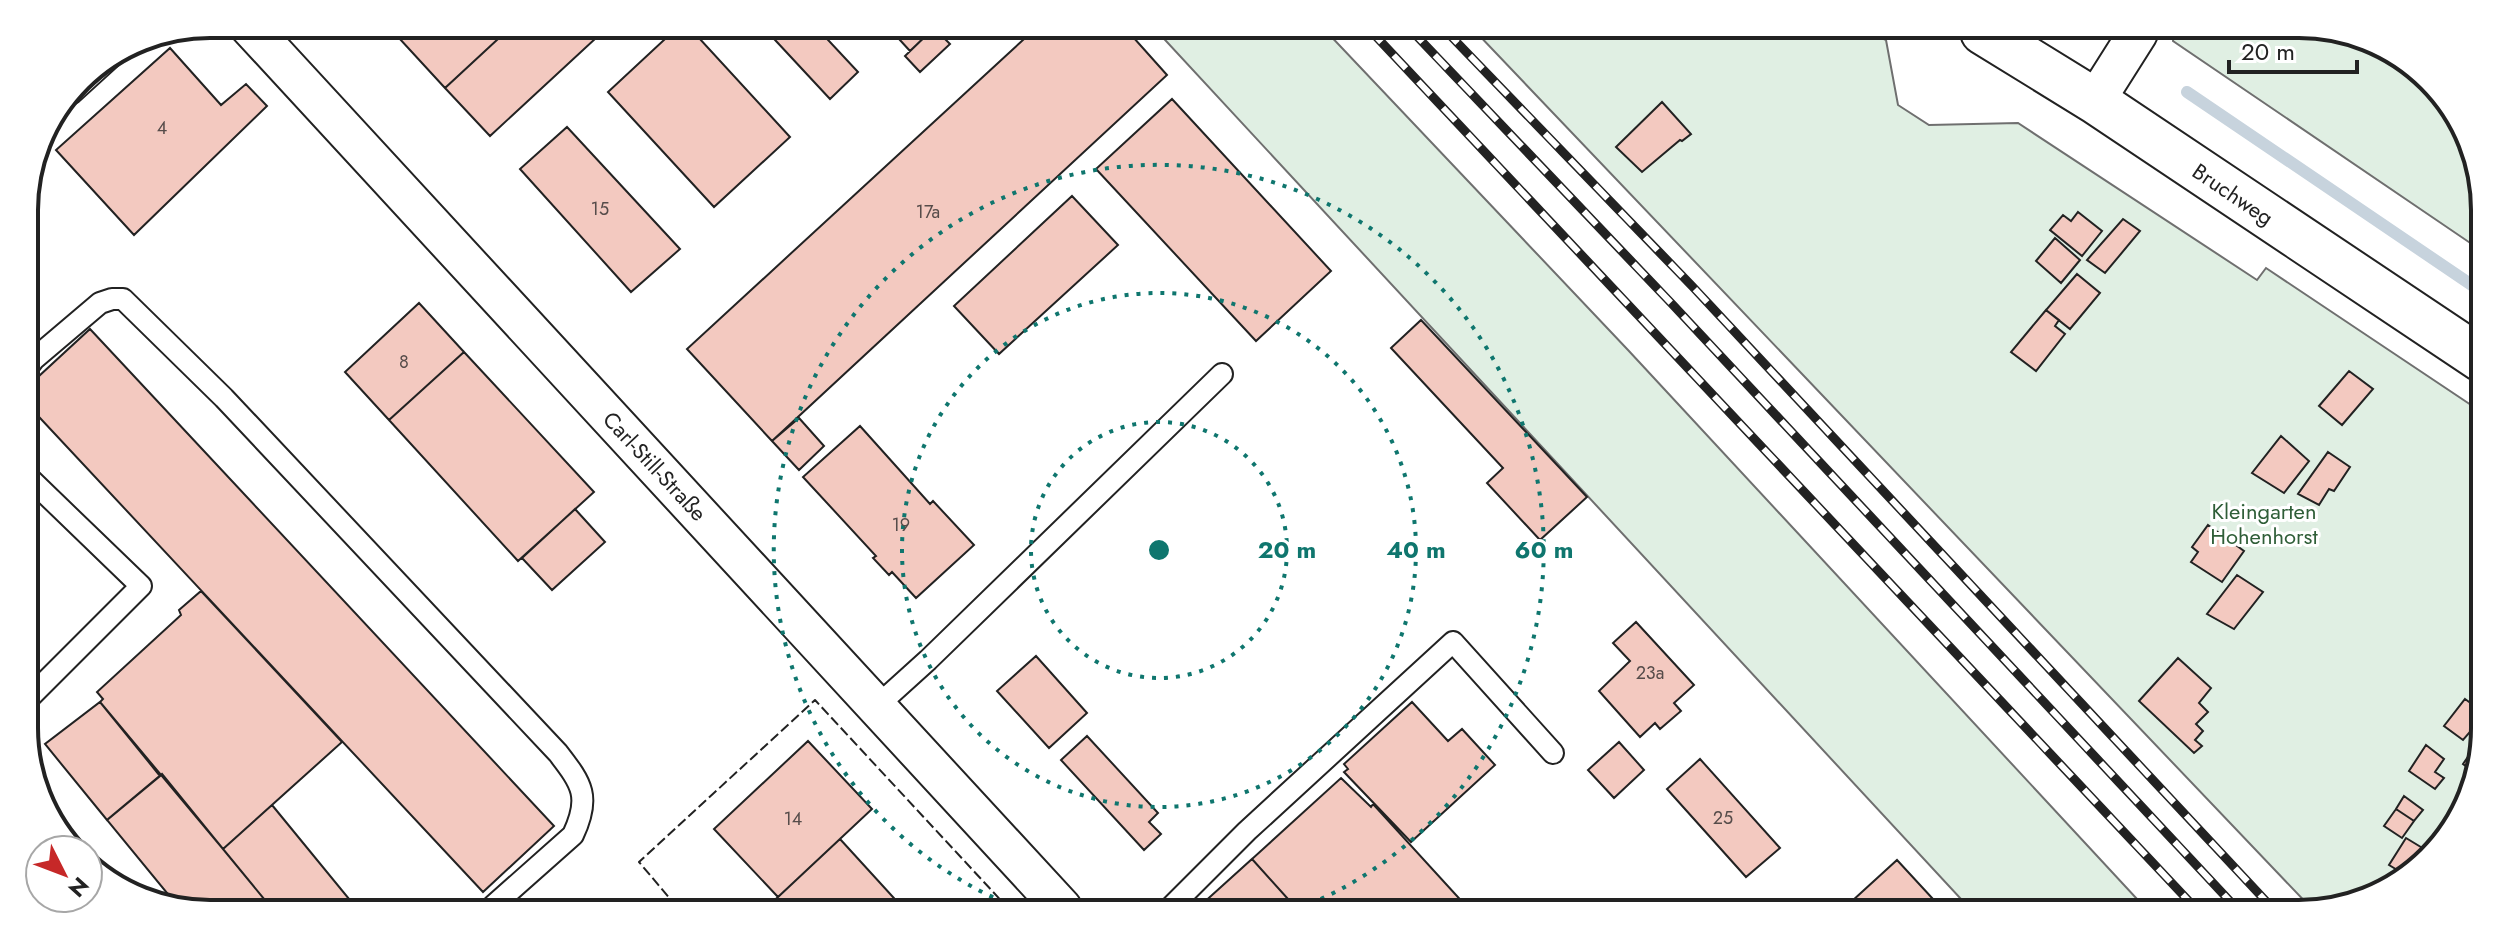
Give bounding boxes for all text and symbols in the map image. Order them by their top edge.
scale bar [2229,24,2357,74]
text: 20 m [2241,34,2295,69]
house number: 4 [157,115,167,141]
street label: Bruchweg [2186,155,2280,233]
house number: 15 [591,196,609,222]
house number: 17a [916,199,940,225]
house number: 8 [399,349,409,375]
street label: Carl-Still-Straße [596,404,714,528]
park label: Kleingarten Hohenhorst [2210,495,2318,552]
house number: 19 [892,512,910,538]
text: 20 m [1258,532,1316,567]
text: 40 m [1386,532,1446,567]
text: 60 m [1515,532,1573,567]
centre of rings [1145,536,1173,564]
house number: 23a [1636,660,1664,686]
house number: 25 [1713,805,1733,831]
house number: 14 [784,806,802,832]
north arrow [24,834,104,914]
text: N [61,870,97,905]

